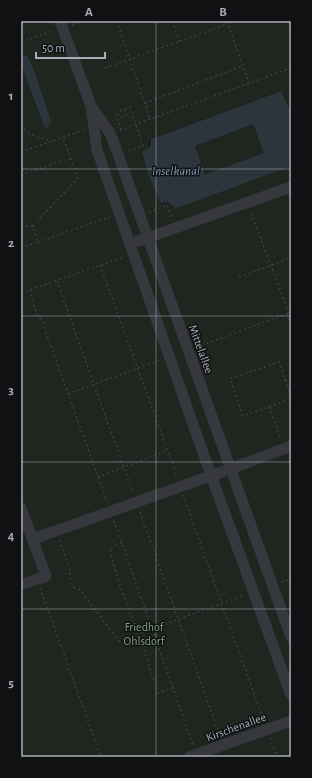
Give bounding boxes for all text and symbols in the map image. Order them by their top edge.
text: A [85,6,93,19]
text: B [219,6,227,19]
scale bar [36,34,105,60]
text: 50 m [42,42,65,54]
text: 1 [9,90,13,103]
water label: Inselkanal [152,165,200,178]
text: 2 [8,237,14,250]
street label: Mittelallee [187,323,215,375]
text: 3 [8,384,14,397]
text: 4 [8,530,15,543]
park label: Friedhof Ohlsdorf [124,621,166,647]
text: 5 [8,677,14,690]
street label: Kirschenallee [204,711,268,743]

